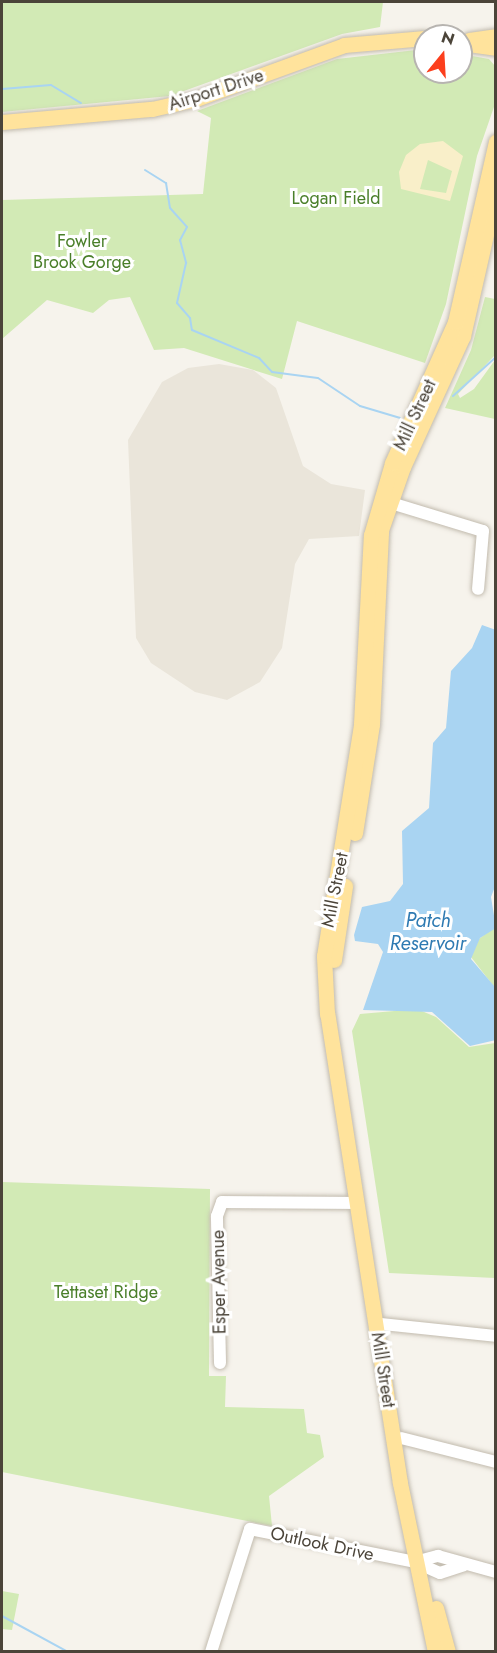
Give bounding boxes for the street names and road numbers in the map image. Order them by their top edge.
street label: Airport Drive [166,64,266,116]
street label: Mill Street [389,376,441,454]
street label: Mill Street [317,851,353,929]
street label: Esper Avenue [207,1230,231,1334]
street label: Mill Street [366,1331,400,1409]
street label: Outlook Drive [268,1523,376,1565]

